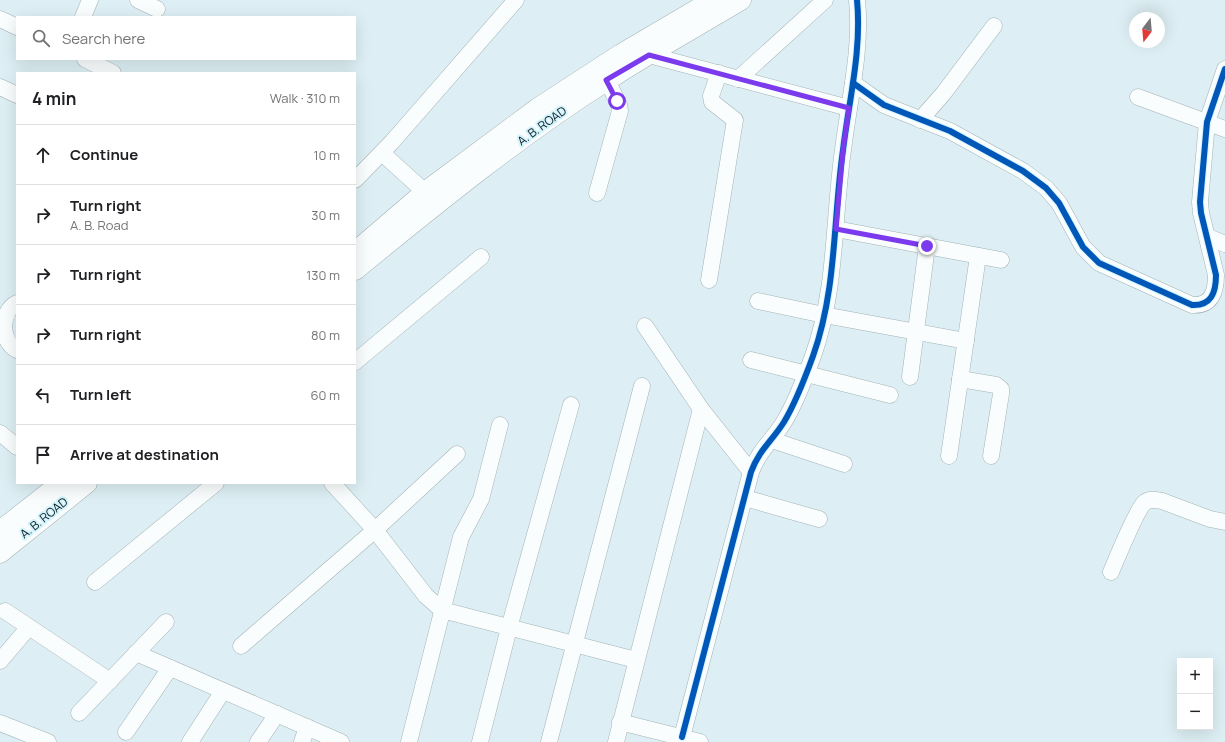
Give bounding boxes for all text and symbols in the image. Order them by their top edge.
north arrow [1129,12,1165,48]
search box [16,16,356,60]
icon: search [30,27,52,49]
text: Search here [62,28,145,49]
text: 4 min [32,87,76,110]
text: Walk · 310 m [270,89,340,107]
route start [608,92,626,110]
street label: A. B. ROAD [514,102,570,149]
icon: ahead [32,144,54,166]
text: Continue [70,144,138,165]
text: 10 m [313,146,340,164]
text: Turn right [70,195,141,216]
icon: right [32,204,54,226]
text: 30 m [311,206,340,224]
text: A. B. Road [70,216,128,234]
route end [918,237,936,255]
icon: right [32,264,54,286]
text: Turn right [70,264,141,285]
text: 130 m [306,266,340,284]
icon: right [32,324,54,346]
text: Turn right [70,324,141,345]
text: 80 m [311,326,340,344]
icon: left [32,384,54,406]
text: Turn left [70,384,132,405]
text: 60 m [310,386,340,404]
icon: arrive [32,444,54,466]
text: Arrive at destination [70,444,219,465]
street label: A. B. ROAD [16,493,71,542]
map controls [1177,658,1213,730]
button: + [1177,658,1213,694]
button: − [1177,694,1213,730]

